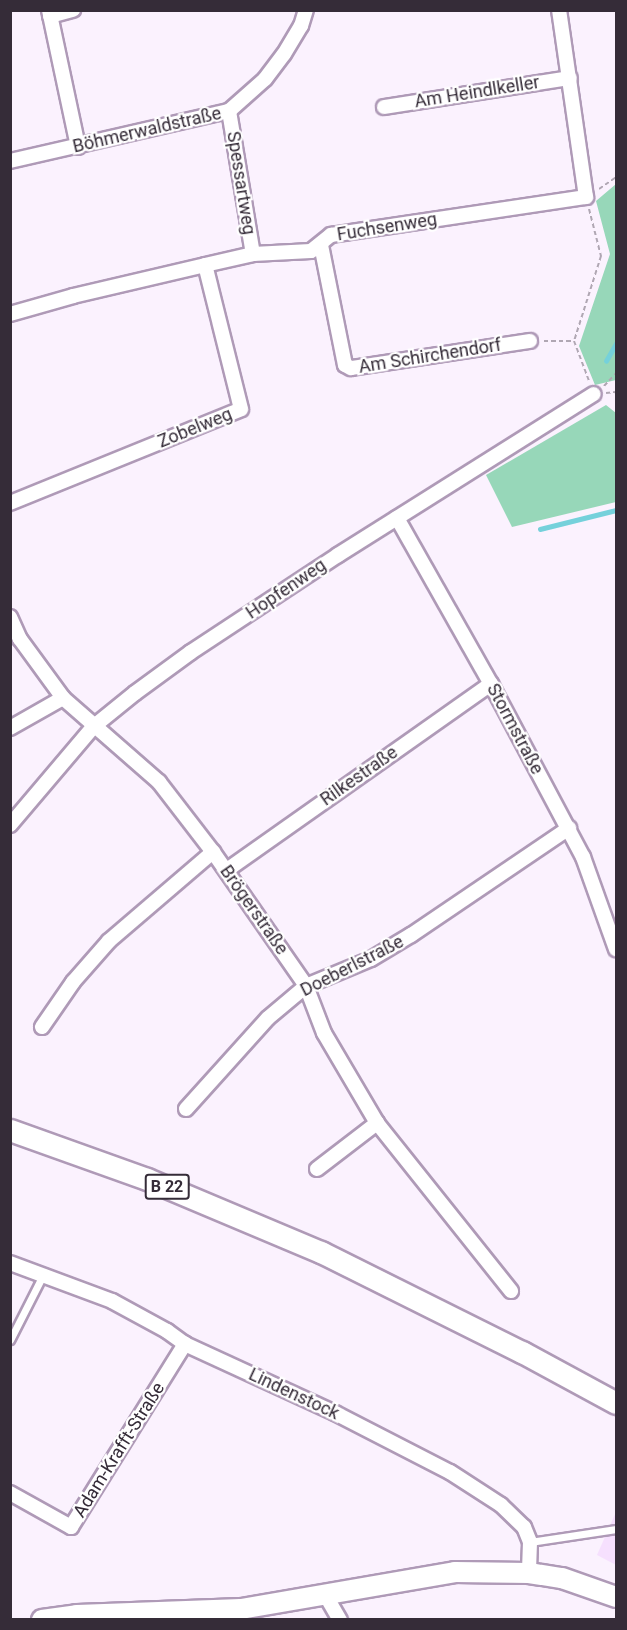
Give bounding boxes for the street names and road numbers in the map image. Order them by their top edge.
street label: Am Heindlkeller [413,71,541,113]
street label: Böhmerwaldstraße [71,102,223,158]
street label: Spessartweg [222,130,260,236]
street label: Fuchsenweg [335,208,439,246]
street label: Am Schirchendorf [357,334,503,378]
street label: Zobelweg [155,403,235,453]
street label: Hopfenweg [242,554,330,624]
street label: Stormstraße [482,680,548,778]
street label: Rilkestraße [316,742,402,810]
street label: Brögerstraße [215,861,293,959]
street label: Doeberlstraße [297,931,407,1001]
road number: B 22 [144,1174,190,1200]
street label: Lindenstock [245,1364,343,1424]
street label: Adam-Krafft-Straße [69,1379,169,1521]

